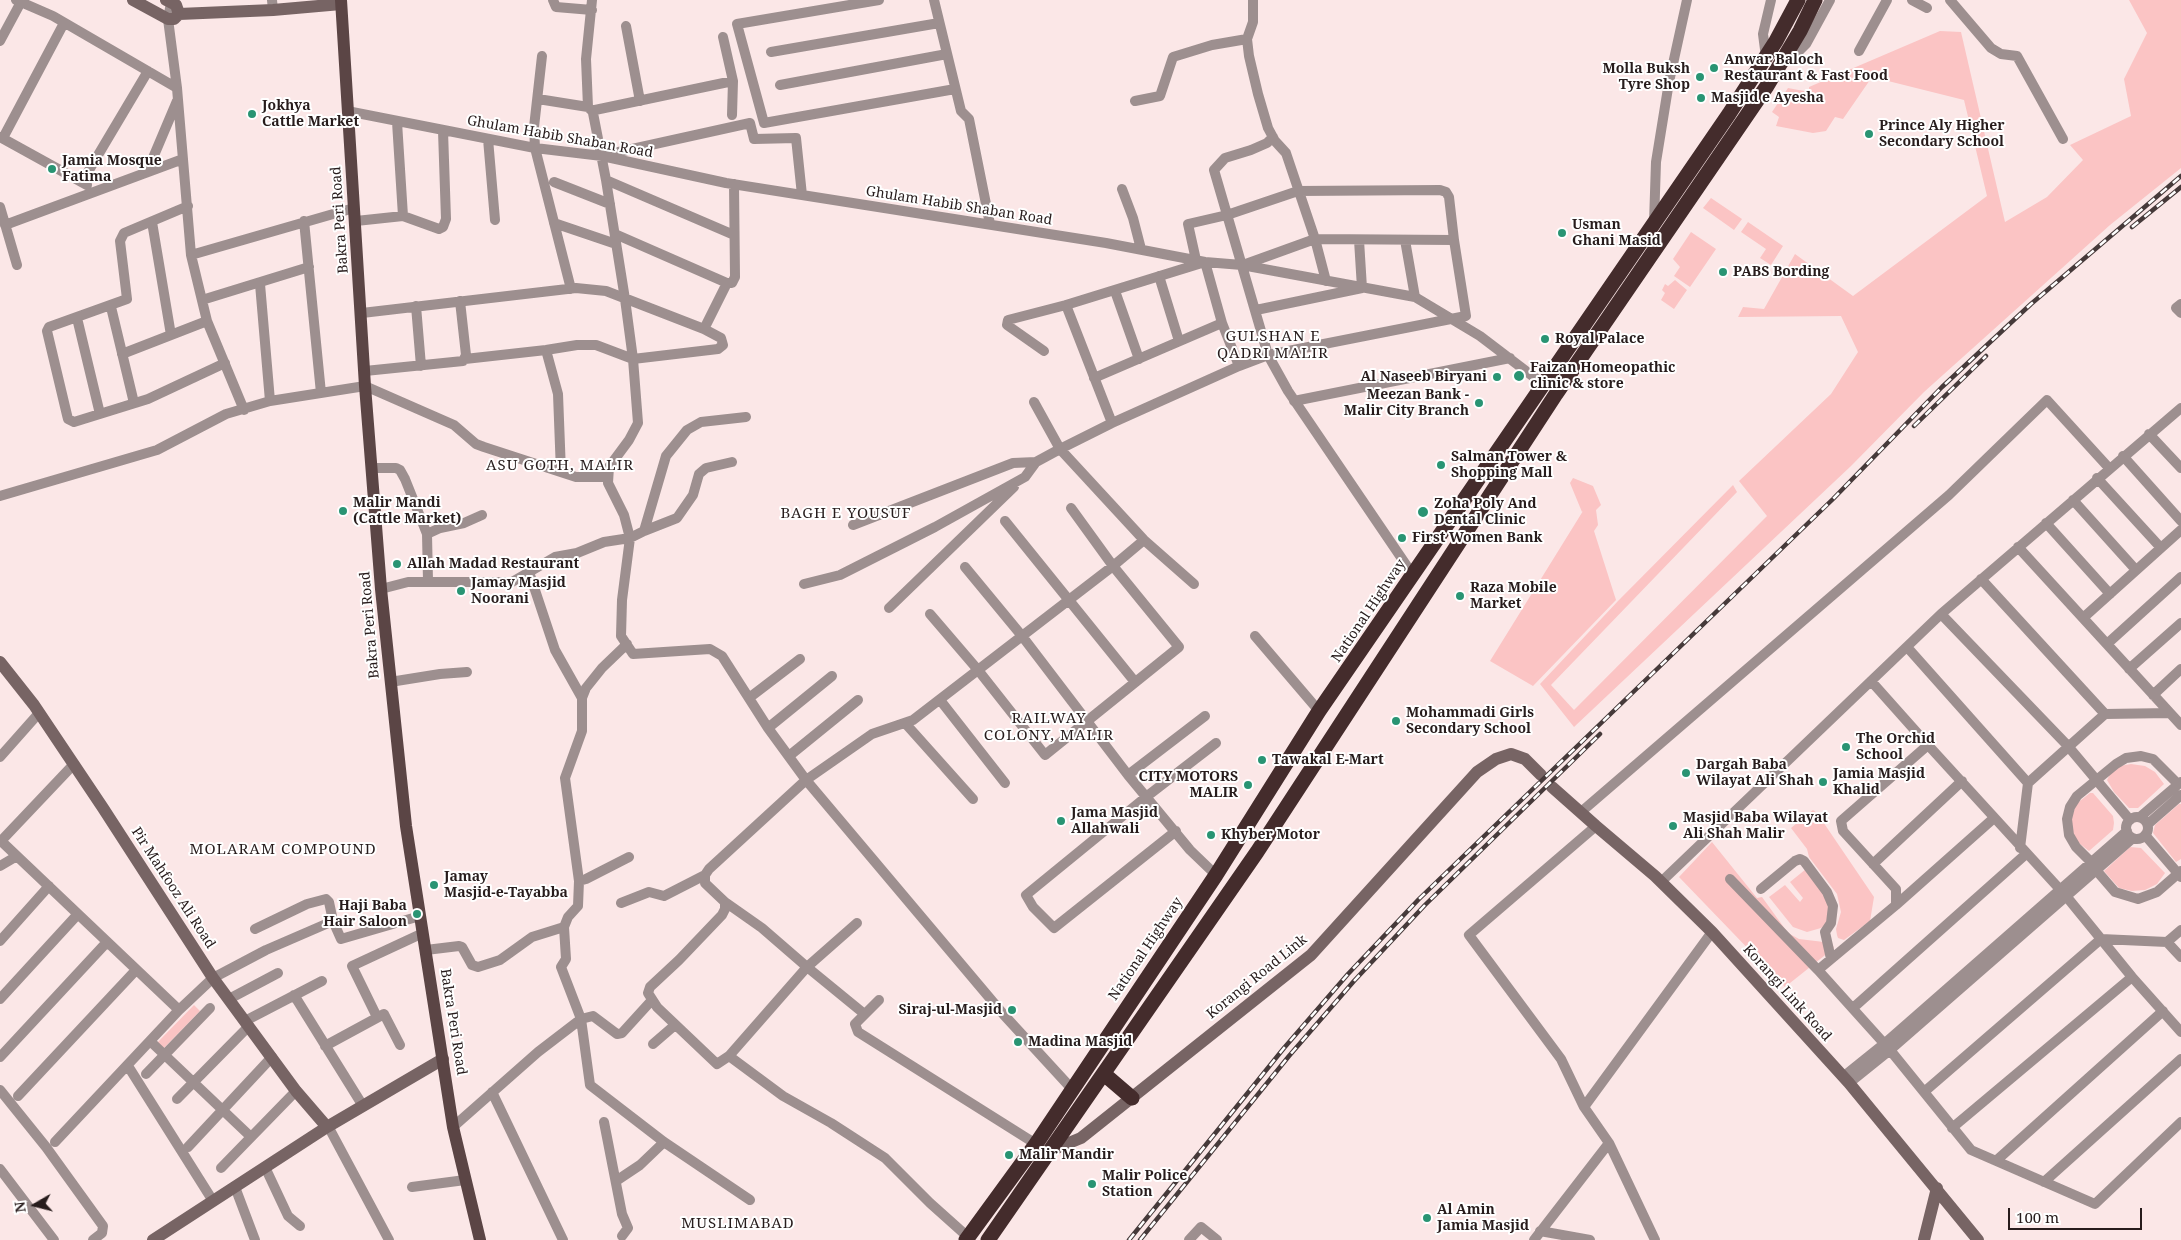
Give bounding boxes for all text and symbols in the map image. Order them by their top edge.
place label: Anwar Baloch Restaurant & Fast Food [1724,52,1888,84]
place label: Molla Buksh Tyre Shop [1602,61,1690,94]
marker: Anwar Baloch Restaurant & Fast Food [1708,62,1720,74]
marker: Molla Buksh Tyre Shop [1694,71,1706,83]
place label: Masjid e Ayesha [1711,90,1824,106]
marker: Masjid e Ayesha [1695,92,1707,104]
place label: Jokhya Cattle Market [262,98,359,130]
marker: Jokhya Cattle Market [246,108,258,120]
street label: Ghulam Habib Shaban Road [466,112,654,162]
place label: Prince Aly Higher Secondary School [1879,118,2005,150]
marker: Prince Aly Higher Secondary School [1863,128,1875,140]
place label: Jamia Mosque Fatima [62,153,162,186]
marker: Jamia Mosque Fatima [46,163,58,175]
street label: Bakra Peri Road [328,166,352,274]
street label: Ghulam Habib Shaban Road [865,183,1053,229]
place label: Usman Ghani Masid [1572,217,1661,250]
marker: Usman Ghani Masid [1556,227,1568,239]
place label: PABS Bording [1733,264,1829,280]
marker: PABS Bording [1717,266,1729,278]
district label: GULSHAN E QADRI MALIR [1216,328,1330,363]
place label: Royal Palace [1555,331,1644,347]
marker: Royal Palace [1539,333,1551,345]
place label: Faizan Homeopathic clinic & store [1530,360,1675,392]
place label: Al Naseeb Biryani [1361,369,1487,385]
marker: Faizan Homeopathic clinic & store [1512,369,1526,383]
marker: Al Naseeb Biryani [1491,371,1503,383]
place label: Meezan Bank - Malir City Branch [1344,387,1469,420]
marker: Meezan Bank - Malir City Branch [1473,397,1485,409]
place label: Salman Tower & Shopping Mall [1451,449,1567,482]
district label: ASU GOTH, MALIR [484,457,636,475]
marker: Salman Tower & Shopping Mall [1435,459,1447,471]
place label: Malir Mandi (Cattle Market) [353,495,461,528]
place label: Zoha Poly And Dental Clinic [1434,496,1536,528]
marker: Malir Mandi (Cattle Market) [337,505,349,517]
district label: BAGH E YOUSUF [779,505,913,523]
marker: Zoha Poly And Dental Clinic [1416,505,1430,519]
place label: First Women Bank [1412,530,1543,546]
marker: First Women Bank [1396,532,1408,544]
place label: Allah Madad Restaurant [407,556,579,572]
street label: National Highway [1328,556,1410,666]
marker: Allah Madad Restaurant [391,558,403,570]
street label: Bakra Peri Road [357,571,383,679]
place label: Jamay Masjid Noorani [471,575,566,608]
place label: Raza Mobile Market [1470,580,1557,612]
marker: Jamay Masjid Noorani [455,585,467,597]
marker: Raza Mobile Market [1454,590,1466,602]
place label: Mohammadi Girls Secondary School [1406,705,1534,738]
district label: RAILWAY COLONY, MALIR [982,710,1116,745]
marker: Mohammadi Girls Secondary School [1390,715,1402,727]
place label: The Orchid School [1856,731,1935,764]
marker: The Orchid School [1840,741,1852,753]
place label: Tawakal E-Mart [1272,752,1384,768]
marker: Tawakal E-Mart [1256,754,1268,766]
place label: Dargah Baba Wilayat Ali Shah [1696,757,1814,790]
place label: Jamia Masjid Khalid [1833,766,1925,799]
marker: Dargah Baba Wilayat Ali Shah [1680,767,1692,779]
place label: CITY MOTORS MALIR [1139,769,1238,802]
marker: Jamia Masjid Khalid [1817,776,1829,788]
marker: CITY MOTORS MALIR [1242,779,1254,791]
place label: Jama Masjid Allahwali [1071,805,1158,838]
place label: Masjid Baba Wilayat Ali Shah Malir [1683,810,1828,842]
marker: Jama Masjid Allahwali [1055,815,1067,827]
marker: Masjid Baba Wilayat Ali Shah Malir [1667,820,1679,832]
street label: Pir Mahfooz Ali Road [127,824,219,952]
place label: Khyber Motor [1221,827,1320,843]
marker: Khyber Motor [1205,829,1217,841]
district label: MOLARAM COMPOUND [187,841,379,859]
place label: Jamay Masjid-e-Tayabba [444,869,568,902]
marker: Jamay Masjid-e-Tayabba [428,879,440,891]
street label: National Highway [1105,894,1187,1004]
place label: Haji Baba Hair Saloon [323,898,407,930]
marker: Haji Baba Hair Saloon [411,908,423,920]
street label: Korangi Road Link [1203,931,1311,1023]
street label: Korangi Link Road [1739,941,1835,1045]
street label: Bakra Peri Road [436,968,470,1076]
place label: Siraj-ul-Masjid [898,1002,1002,1018]
marker: Siraj-ul-Masjid [1006,1004,1018,1016]
place label: Madina Masjid [1028,1034,1132,1050]
marker: Madina Masjid [1012,1036,1024,1048]
place label: Malir Mandir [1019,1147,1114,1163]
marker: Malir Mandir [1003,1149,1015,1161]
place label: Malir Police Station [1102,1168,1187,1200]
marker: Malir Police Station [1086,1178,1098,1190]
north arrow [10,1180,60,1230]
scale bar [2011,1198,2145,1230]
text: N [9,1200,30,1214]
place label: Al Amin Jamia Masjid [1437,1202,1529,1234]
text: 100 m [2016,1207,2059,1227]
marker: Al Amin Jamia Masjid [1421,1212,1433,1224]
district label: MUSLIMABAD [680,1215,796,1233]

